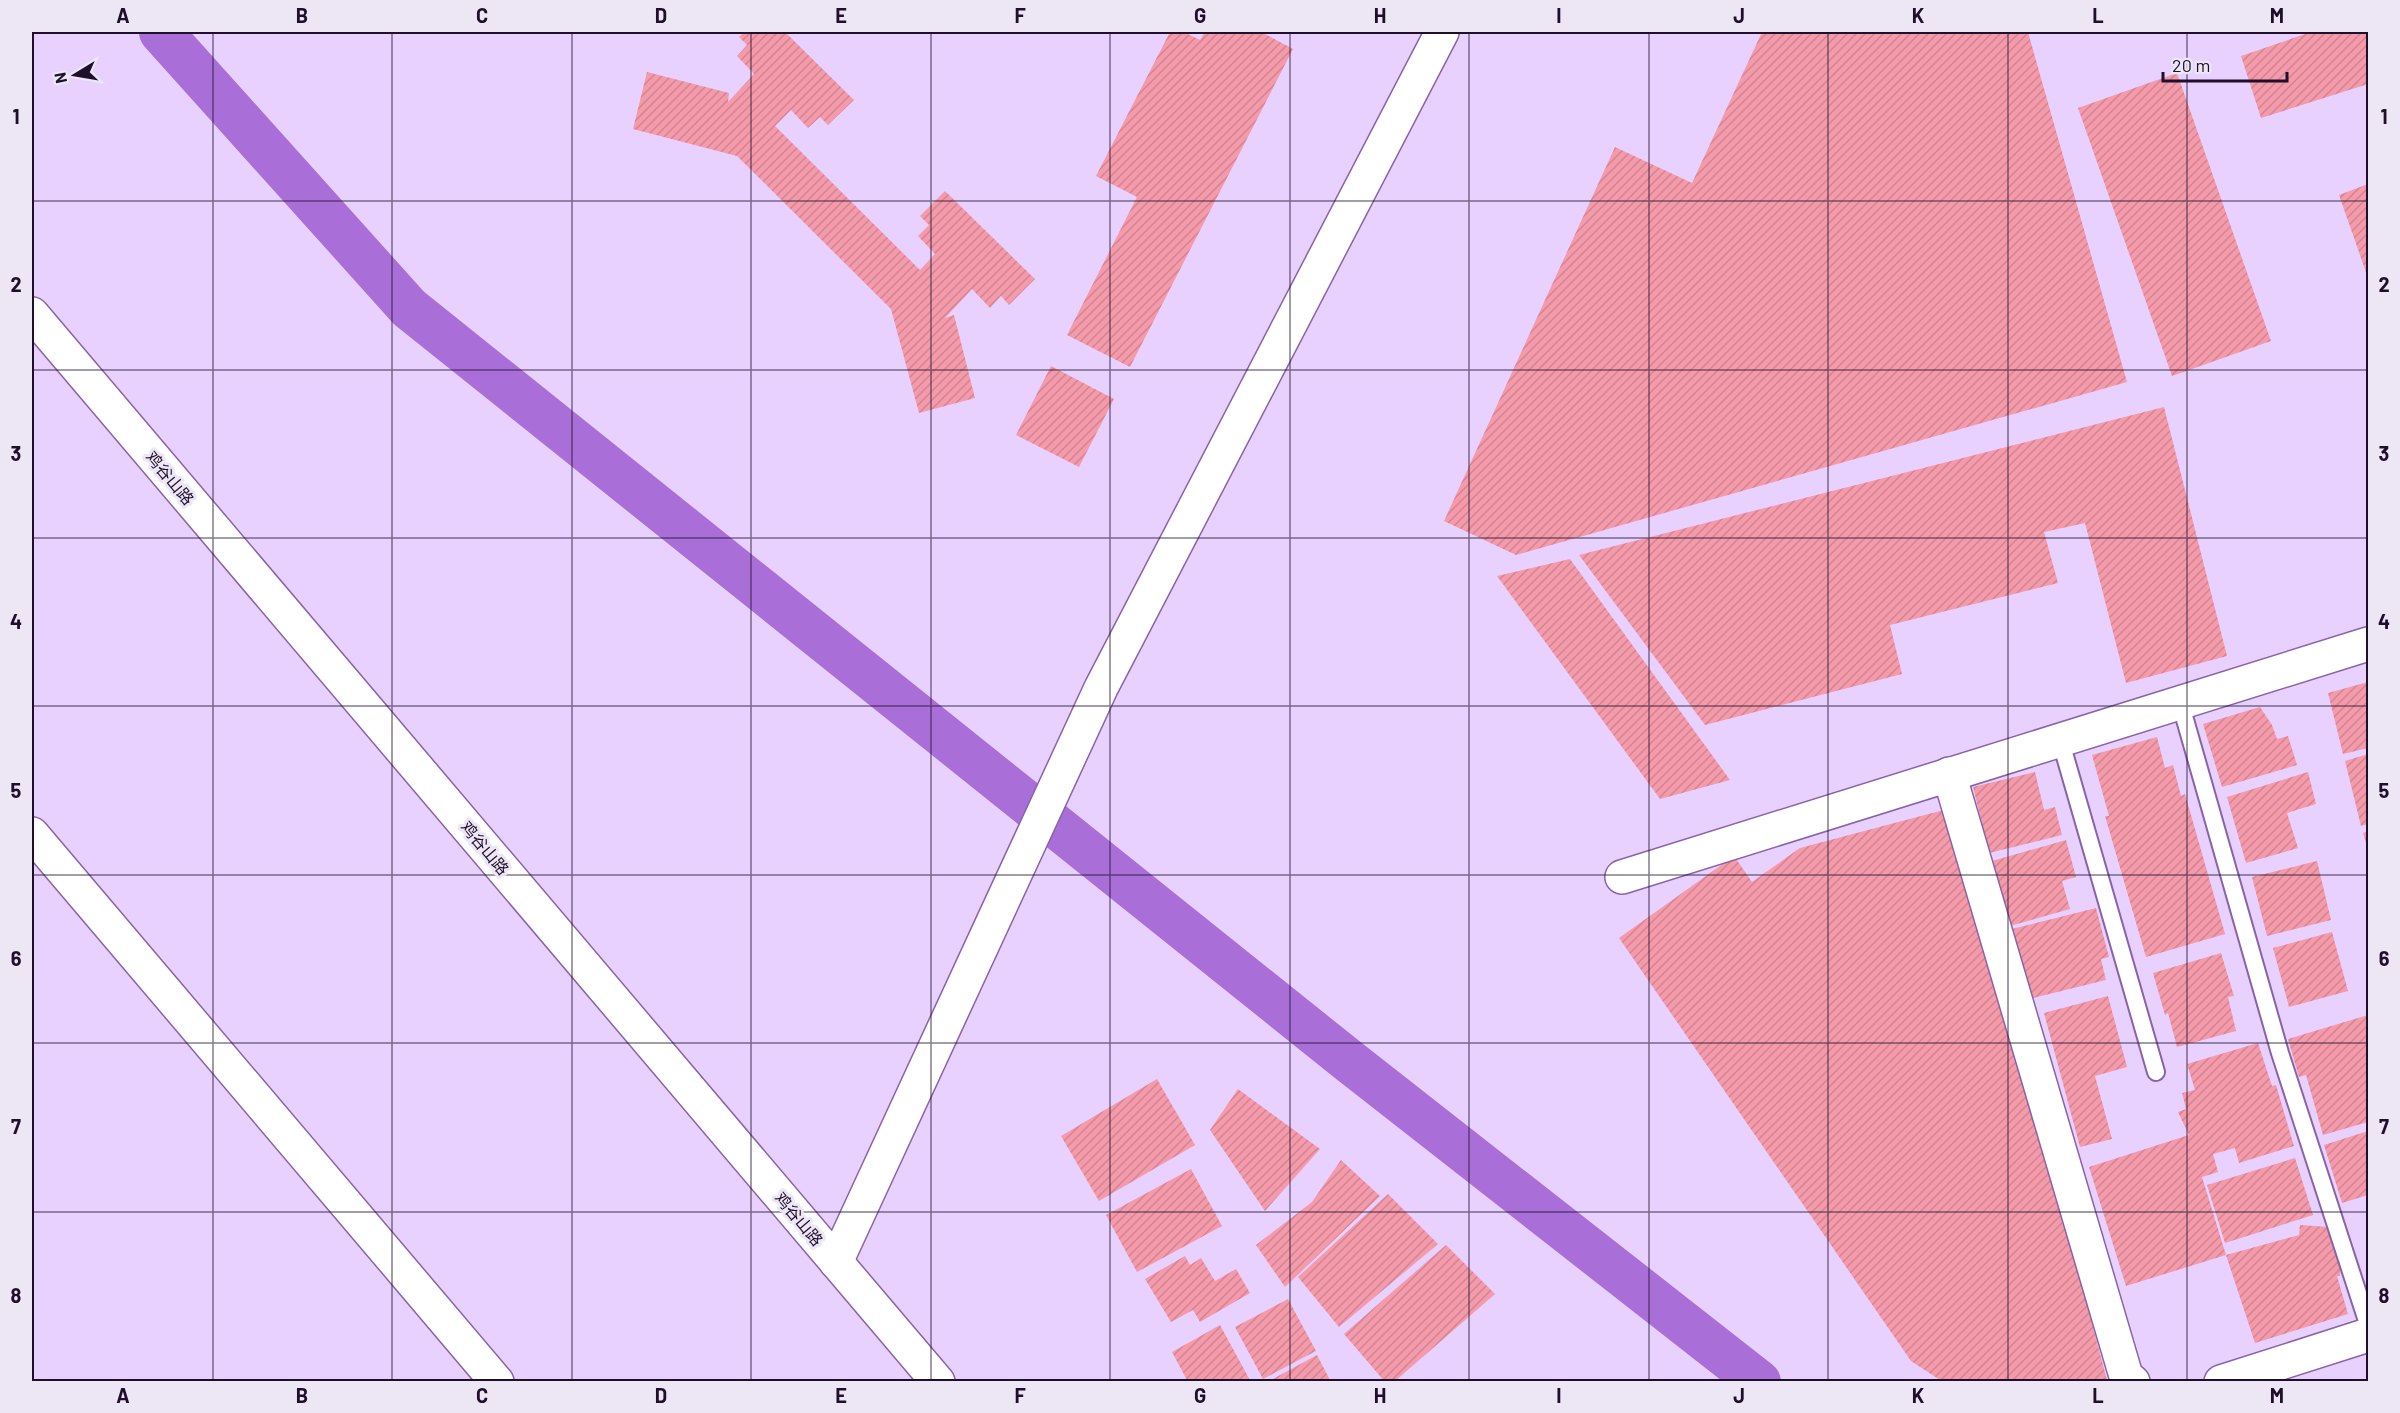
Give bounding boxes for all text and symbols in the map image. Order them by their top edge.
text: A [116,3,130,27]
text: B [296,3,308,27]
text: C [476,3,488,27]
text: D [655,3,667,27]
text: E [835,3,847,27]
text: F [1014,3,1026,27]
text: G [1194,3,1206,27]
text: H [1374,3,1386,27]
text: I [1556,3,1562,27]
text: J [1733,3,1745,27]
text: K [1912,3,1925,27]
text: L [2092,3,2104,27]
text: M [2270,3,2284,27]
north arrow [45,45,105,105]
scale bar [2163,45,2288,83]
text: 20 m [2172,54,2210,76]
text: N [49,71,70,85]
text: 1 [12,104,20,128]
text: 1 [2380,104,2388,128]
text: 2 [10,272,22,296]
text: 2 [2378,272,2390,296]
text: 3 [11,441,21,465]
text: 3 [2379,441,2389,465]
street label: 鸡谷山路 [143,447,198,508]
text: 4 [10,609,22,633]
text: 4 [2378,609,2390,633]
text: 5 [11,778,22,802]
text: 5 [2379,778,2390,802]
street label: 鸡谷山路 [458,817,513,878]
text: 6 [11,946,22,970]
text: 6 [2379,946,2390,970]
text: 7 [11,1114,21,1138]
text: 7 [2379,1114,2389,1138]
street label: 鸡谷山路 [772,1188,827,1249]
text: 8 [11,1283,22,1307]
text: 8 [2379,1283,2390,1307]
text: A [116,1383,130,1407]
text: B [296,1383,308,1407]
text: C [476,1383,488,1407]
text: D [655,1383,667,1407]
text: E [835,1383,847,1407]
text: F [1014,1383,1026,1407]
text: G [1194,1383,1206,1407]
text: H [1374,1383,1386,1407]
text: I [1556,1383,1562,1407]
text: J [1733,1383,1745,1407]
text: K [1912,1383,1925,1407]
text: L [2092,1383,2104,1407]
text: M [2270,1383,2284,1407]

